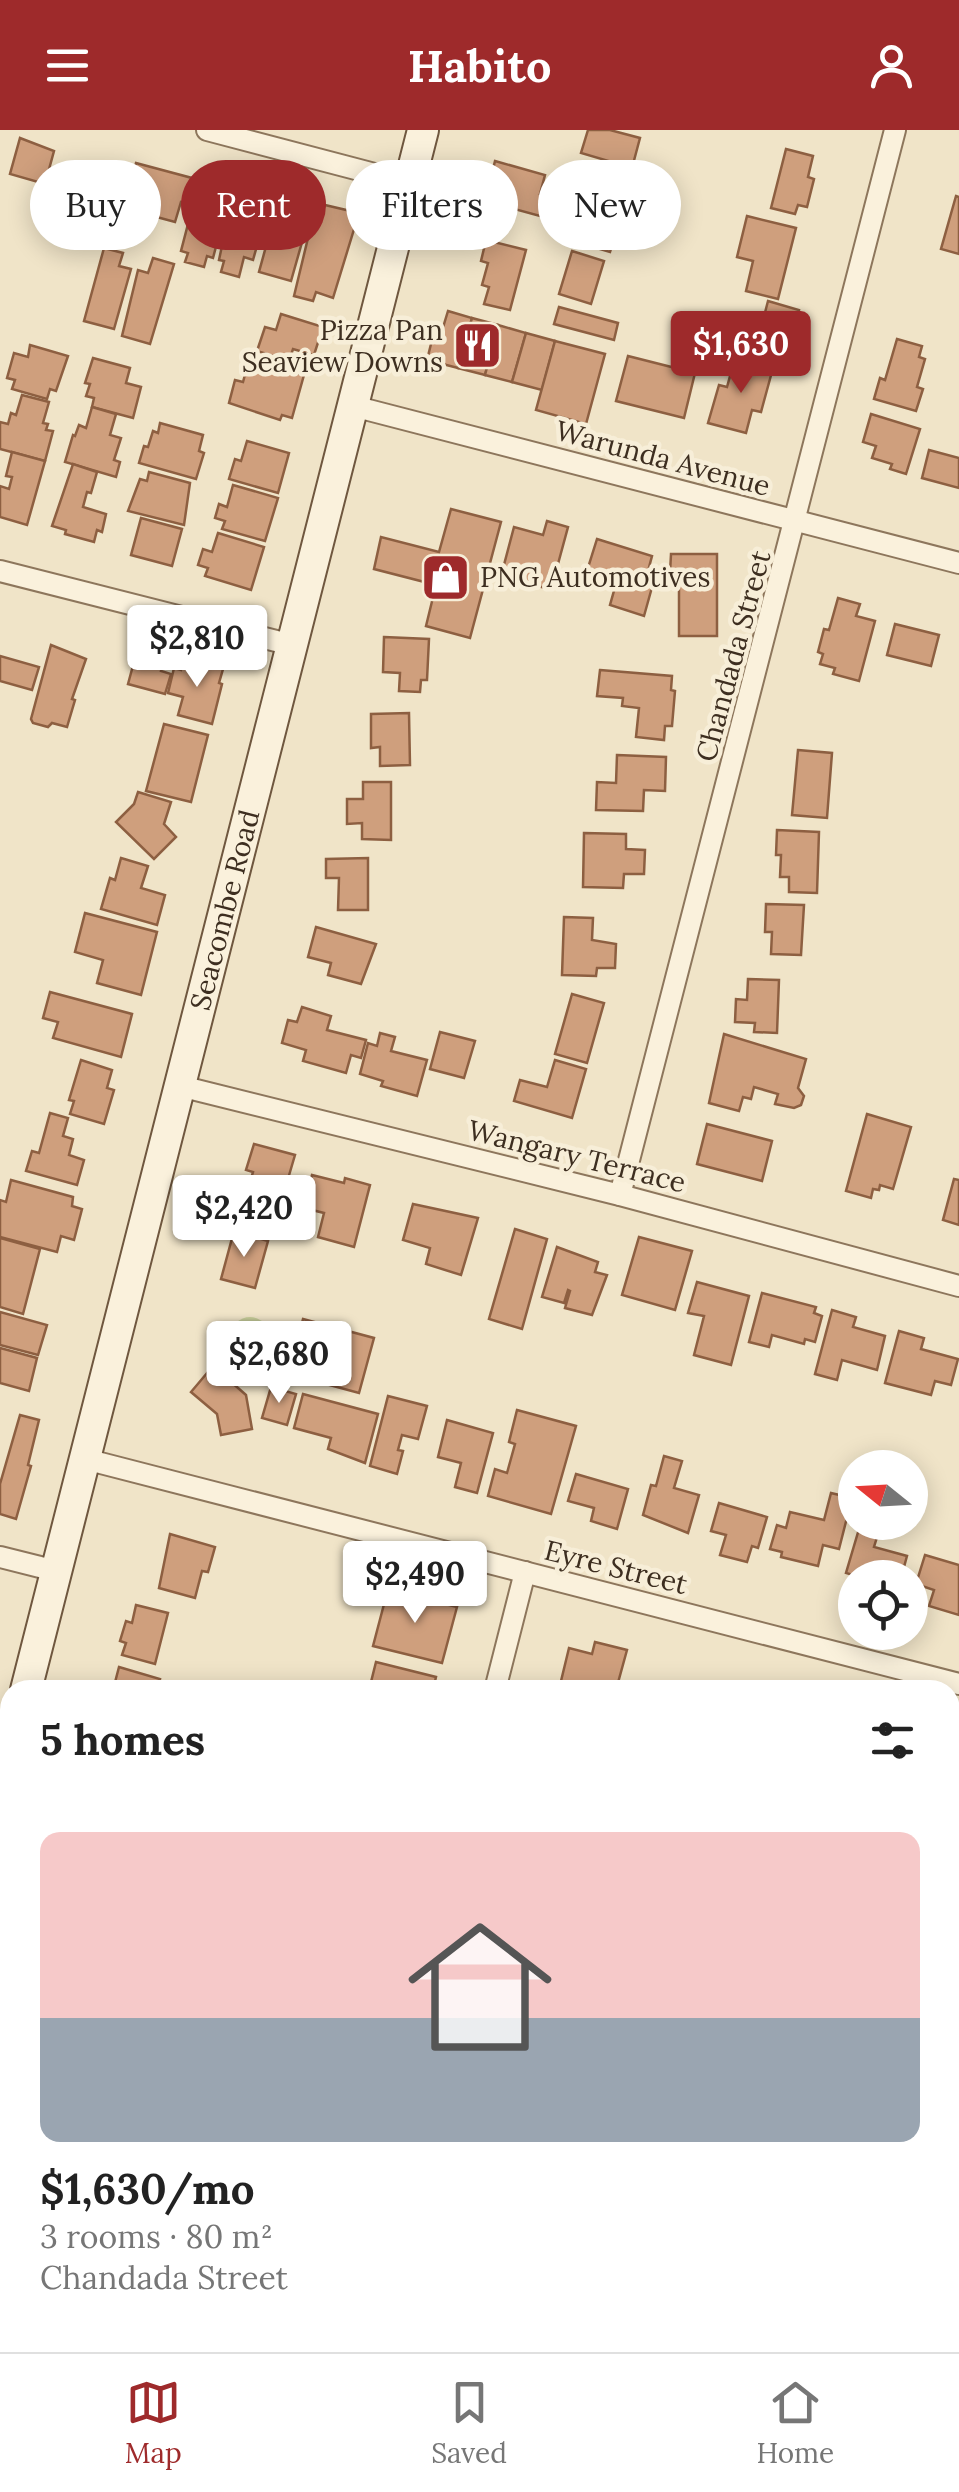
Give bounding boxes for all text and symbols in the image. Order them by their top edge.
text: Habito [408,37,551,94]
icon: menu [40,38,95,93]
icon: person [864,38,919,93]
chip: Buy [30,160,161,250]
chip: Rent [181,160,326,250]
chip: Filters [346,160,518,250]
chip: New [538,160,681,250]
pin: $1,630 [660,311,822,396]
place label: Pizza Pan Seaview Downs [242,312,443,380]
restaurant icon: Pizza Pan Seaview Downs [452,320,504,372]
text: $1,630 [693,323,789,364]
street label: Warunda Avenue [552,412,774,504]
street label: Chandada Street [688,546,778,765]
shop icon: PNG Automotives [419,551,471,603]
place label: PNG Automotives [480,559,710,595]
pin: $2,810 [116,605,278,690]
text: $2,810 [149,617,245,658]
street label: Seacombe Road [182,806,267,1014]
street label: Wangary Terrace [464,1112,690,1200]
pin: $2,420 [163,1175,325,1260]
text: $2,420 [195,1187,293,1228]
pin: $2,680 [198,1321,360,1406]
text: $2,680 [229,1333,329,1374]
north arrow [838,1450,928,1540]
map controls [838,1450,928,1650]
street label: Eyre Street [541,1532,691,1602]
pin: $2,490 [334,1541,496,1626]
text: $2,490 [365,1553,465,1594]
button: locate [838,1560,928,1650]
text: 5 homes [40,1713,205,1767]
icon: filters [865,1713,920,1768]
icon: home [390,1897,570,2077]
text: $1,630/mo [40,2162,254,2216]
text: 3 rooms · 80 m² [40,2216,273,2257]
text: Chandada Street [40,2257,288,2298]
tab: Map [125,2375,182,2471]
tab: Saved [431,2375,507,2471]
tab: Home [756,2375,834,2471]

